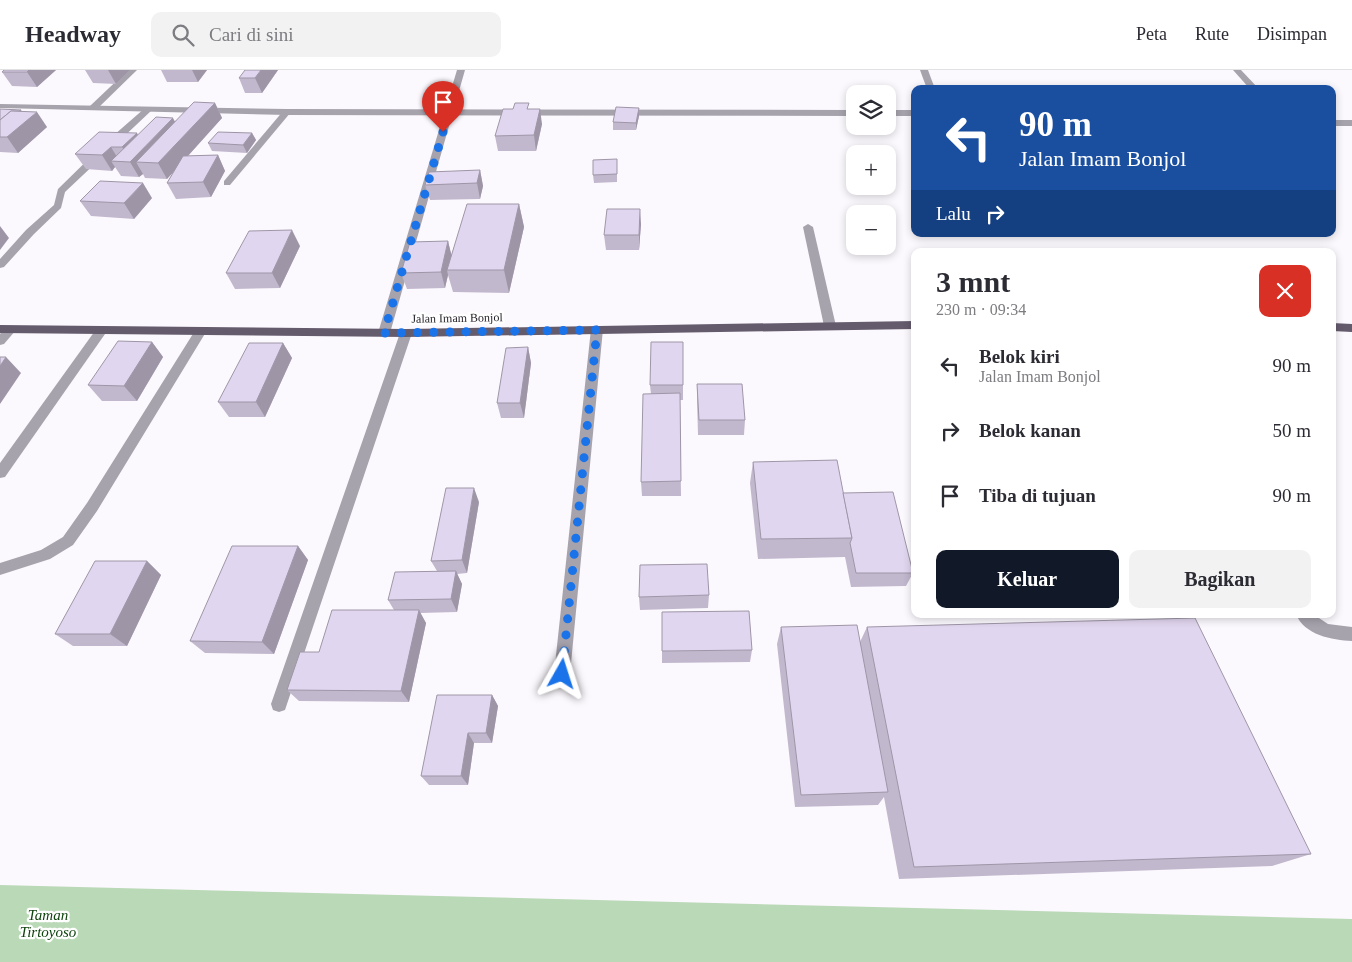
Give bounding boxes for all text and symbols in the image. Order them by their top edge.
search box [151,12,501,57]
text: Headway [25,21,121,47]
icon: search [169,21,197,49]
text: Cari di sini [209,24,293,45]
text: Peta [1136,24,1167,44]
text: Rute [1195,24,1229,44]
text: Disimpan [1257,24,1327,44]
pin [422,81,464,132]
map controls [846,85,896,255]
button: layers [846,85,896,135]
icon: arrive [429,88,457,116]
icon: left [936,105,1001,170]
text: 90 m [1019,105,1092,144]
button: + [846,145,896,195]
text: Jalan Imam Bonjol [1019,146,1186,171]
icon: right [981,200,1009,228]
text: Lalu [936,203,971,224]
button: − [846,205,896,255]
text: 3 mnt [936,265,1010,298]
button: close [1259,265,1311,317]
text: 230 m · 09:34 [936,301,1026,318]
street label: Jalan Imam Bonjol [411,310,503,326]
text: Belok kiri [979,346,1060,367]
icon: left [936,352,964,380]
text: 90 m [1272,355,1311,376]
text: Jalan Imam Bonjol [979,368,1101,385]
icon: right [936,417,964,445]
text: Belok kanan [979,420,1081,441]
text: 50 m [1272,420,1311,441]
icon: arrive [936,482,964,510]
text: Tiba di tujuan [979,485,1096,506]
text: 90 m [1272,485,1311,506]
button: Keluar [936,550,1119,608]
button: Bagikan [1129,550,1311,608]
position arrow [535,647,587,699]
park label: Taman Tirtoyoso [20,907,77,940]

